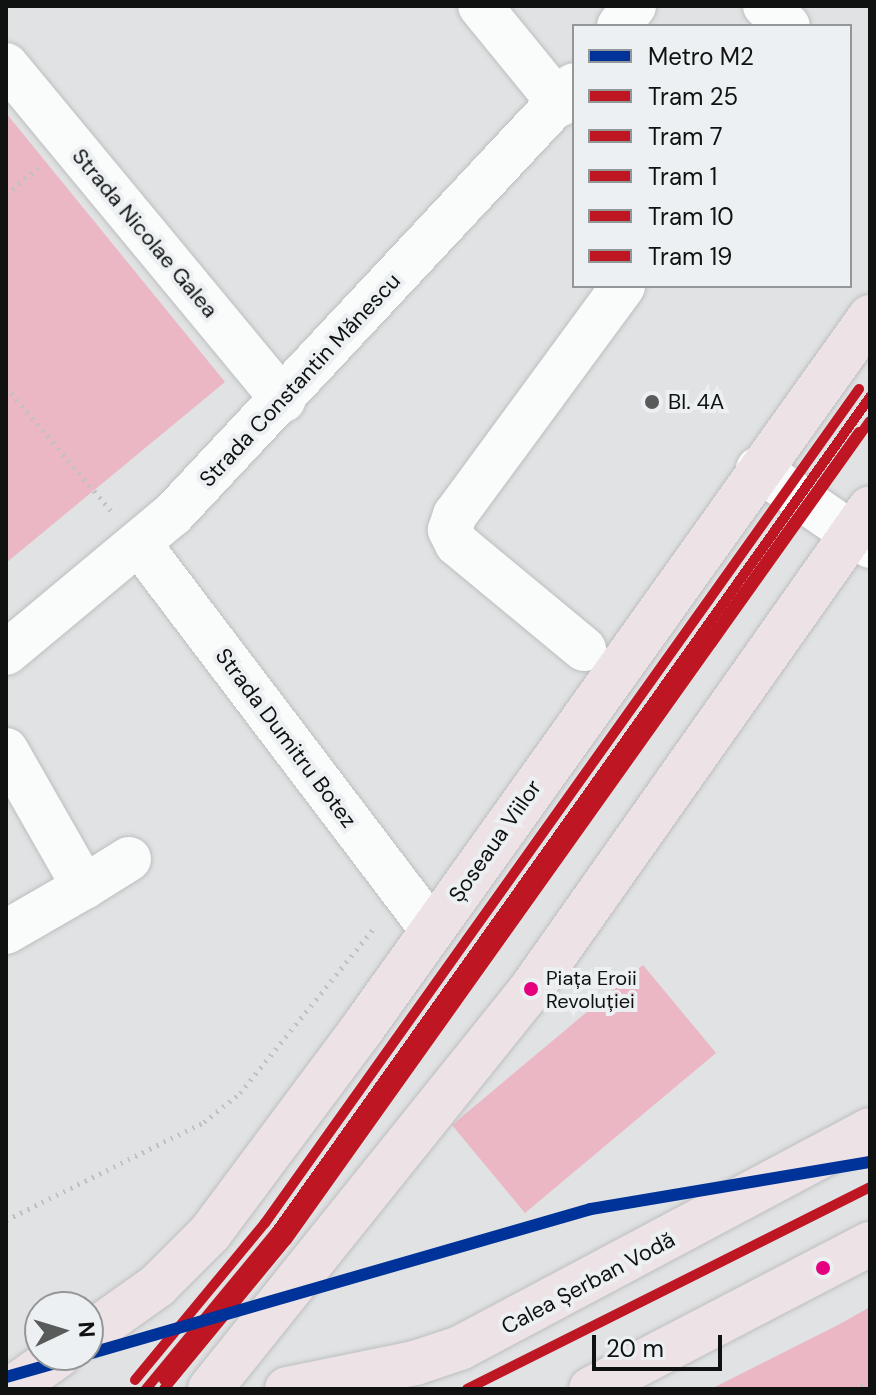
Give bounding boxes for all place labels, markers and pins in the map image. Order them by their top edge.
place label: Bl. 4A [668,389,724,415]
marker: Bl. 4A [643,393,661,411]
place label: Piața Eroii Revoluției [546,966,637,1013]
marker: Piața Eroii Revoluției [523,981,539,997]
unlabelled marker [815,1260,831,1276]

